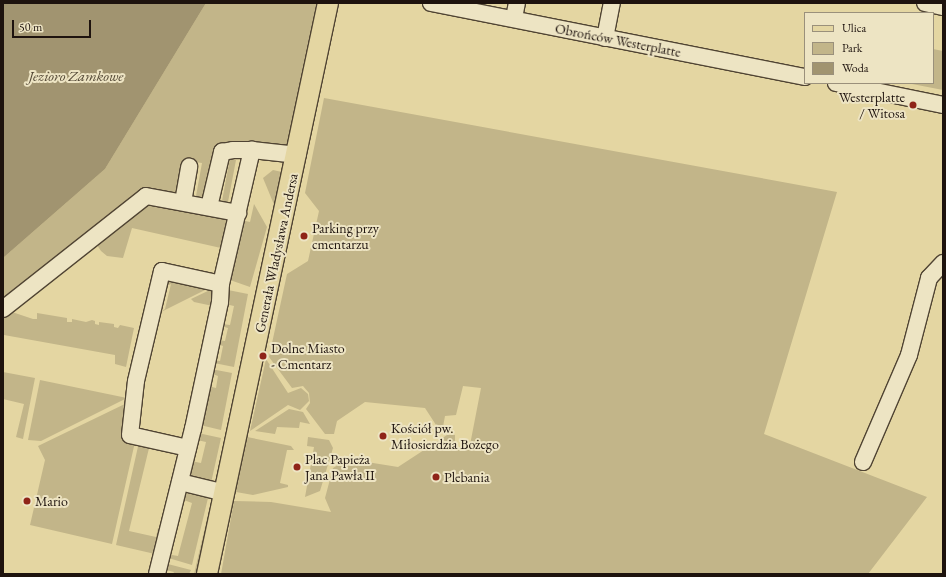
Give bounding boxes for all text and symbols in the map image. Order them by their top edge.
scale bar [14,12,93,38]
legend [804,12,934,84]
text: 50 m [19,19,42,35]
street label: Obrońców Westerplatte [554,20,682,60]
text: Ulica [842,20,866,36]
text: Park [842,40,862,56]
text: Woda [842,60,869,76]
water label: Jezioro Zamkowe [29,67,123,85]
place label: Westerplatte / Witosa [839,89,905,122]
marker: Westerplatte / Witosa [908,100,918,110]
street label: Generała Władysława Andersa [251,172,301,334]
place label: Parking przy cmentarzu [312,220,379,252]
marker: Parking przy cmentarzu [299,231,309,241]
place label: Dolne Miasto - Cmentarz [271,340,345,372]
marker: Dolne Miasto - Cmentarz [258,351,268,361]
place label: Kościół pw. Miłosierdzia Bożego [391,420,499,452]
marker: Kościół pw. Miłosierdzia Bożego [378,431,388,441]
place label: Plac Papieża Jana Pawła II [305,451,375,484]
marker: Plac Papieża Jana Pawła II [292,462,302,472]
place label: Plebania [444,469,489,485]
marker: Plebania [431,472,441,482]
place label: Mario [35,493,68,509]
marker: Mario [22,496,32,506]

